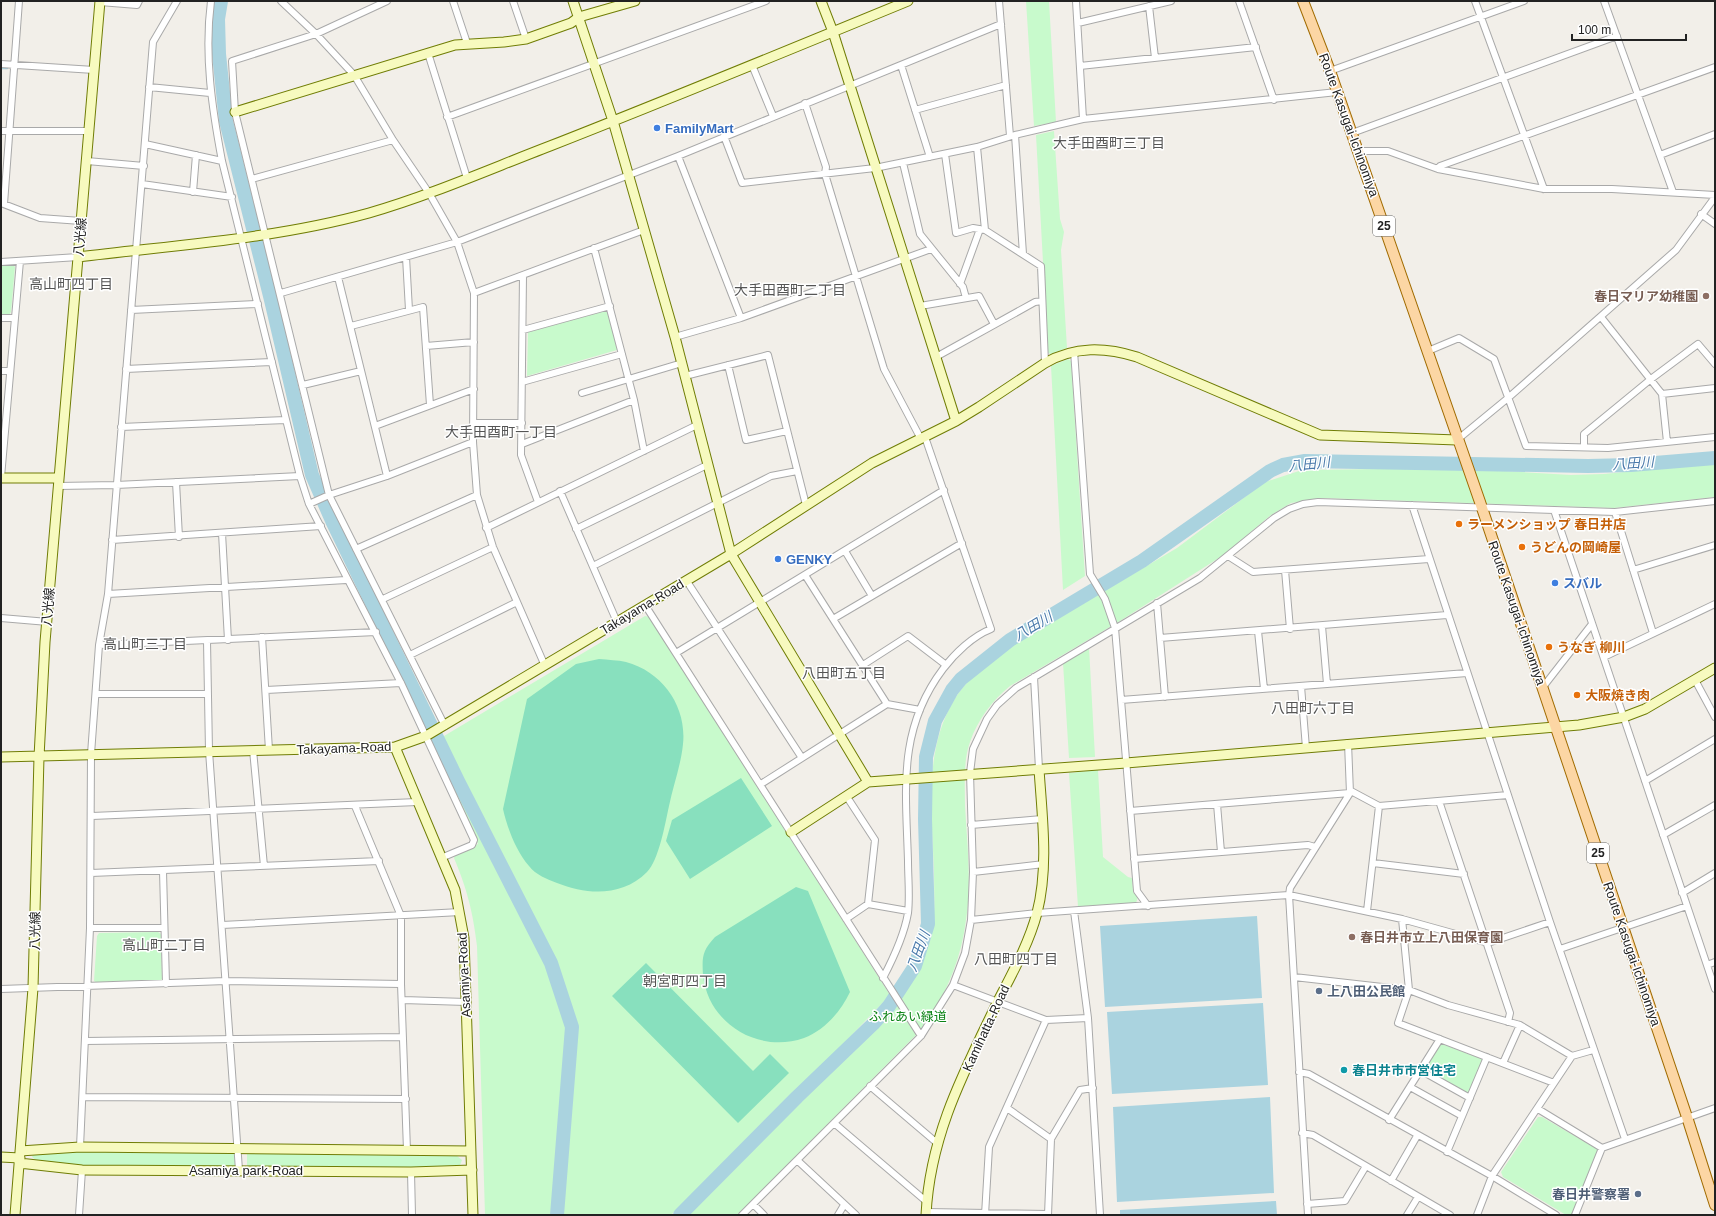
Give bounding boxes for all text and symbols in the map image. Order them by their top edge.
scale bar [1572,16,1686,42]
text: 100 m [1578,23,1611,37]
street label: Route Kasugai-Ichinomiya [1316,51,1382,200]
place label: FamilyMart [665,121,734,136]
marker: FamilyMart [652,123,662,133]
district label: 大手田酉町三丁目 [1053,135,1165,151]
road number: 25 [1373,216,1395,236]
street label: 八光線 [71,217,89,257]
district label: 高山町四丁目 [29,276,113,292]
district label: 大手田酉町二丁目 [734,282,846,298]
place label: 春日マリア幼稚園 [1594,289,1698,304]
marker: 春日マリア幼稚園 [1701,291,1711,301]
district label: 大手田酉町一丁目 [445,424,557,440]
water label: 八田川 [1611,453,1657,472]
water label: 八田川 [1287,454,1333,474]
place label: ラーメンショップ 春日井店 [1467,517,1626,532]
marker: ラーメンショップ 春日井店 [1454,519,1464,529]
street label: Route Kasugai-Ichinomiya [1485,539,1549,688]
place label: うどんの岡崎屋 [1530,540,1621,555]
marker: うどんの岡崎屋 [1517,542,1527,552]
place label: GENKY [786,552,833,567]
marker: GENKY [773,554,783,564]
street label: Takayama-Road [598,576,686,638]
place label: スバル [1563,576,1602,591]
marker: スバル [1550,578,1560,588]
street label: 八光線 [39,587,57,627]
water label: 八田川 [1011,607,1057,644]
district label: 高山町三丁目 [103,636,187,652]
place label: うなぎ 柳川 [1557,640,1626,655]
marker: うなぎ 柳川 [1544,642,1554,652]
district label: 八田町五丁目 [802,665,886,681]
place label: 大阪焼き肉 [1585,688,1650,703]
marker: 大阪焼き肉 [1572,690,1582,700]
district label: 八田町六丁目 [1271,700,1355,716]
street label: Takayama-Road [296,739,392,757]
road number: 25 [1587,843,1609,863]
street label: Route Kasugai-Ichinomiya [1600,880,1664,1029]
street label: 八光線 [27,911,43,951]
water label: 八田川 [903,927,933,973]
place label: 春日井市立上八田保育園 [1360,930,1503,945]
street label: Asamiya-Road [454,932,474,1018]
marker: 春日井市立上八田保育園 [1347,932,1357,942]
district label: 高山町二丁目 [122,937,206,953]
district label: 八田町四丁目 [974,951,1058,967]
district label: 朝宮町四丁目 [643,973,727,989]
street label: Kamihatta-Road [959,982,1013,1074]
place label: 上八田公民館 [1327,984,1405,999]
marker: 上八田公民館 [1314,986,1324,996]
park label: ふれあい緑道 [869,1009,947,1024]
place label: 春日井市市営住宅 [1352,1063,1456,1078]
marker: 春日井市市営住宅 [1339,1065,1349,1075]
street label: Asamiya park-Road [189,1163,303,1178]
place label: 春日井警察署 [1552,1187,1630,1202]
marker: 春日井警察署 [1633,1189,1643,1199]

